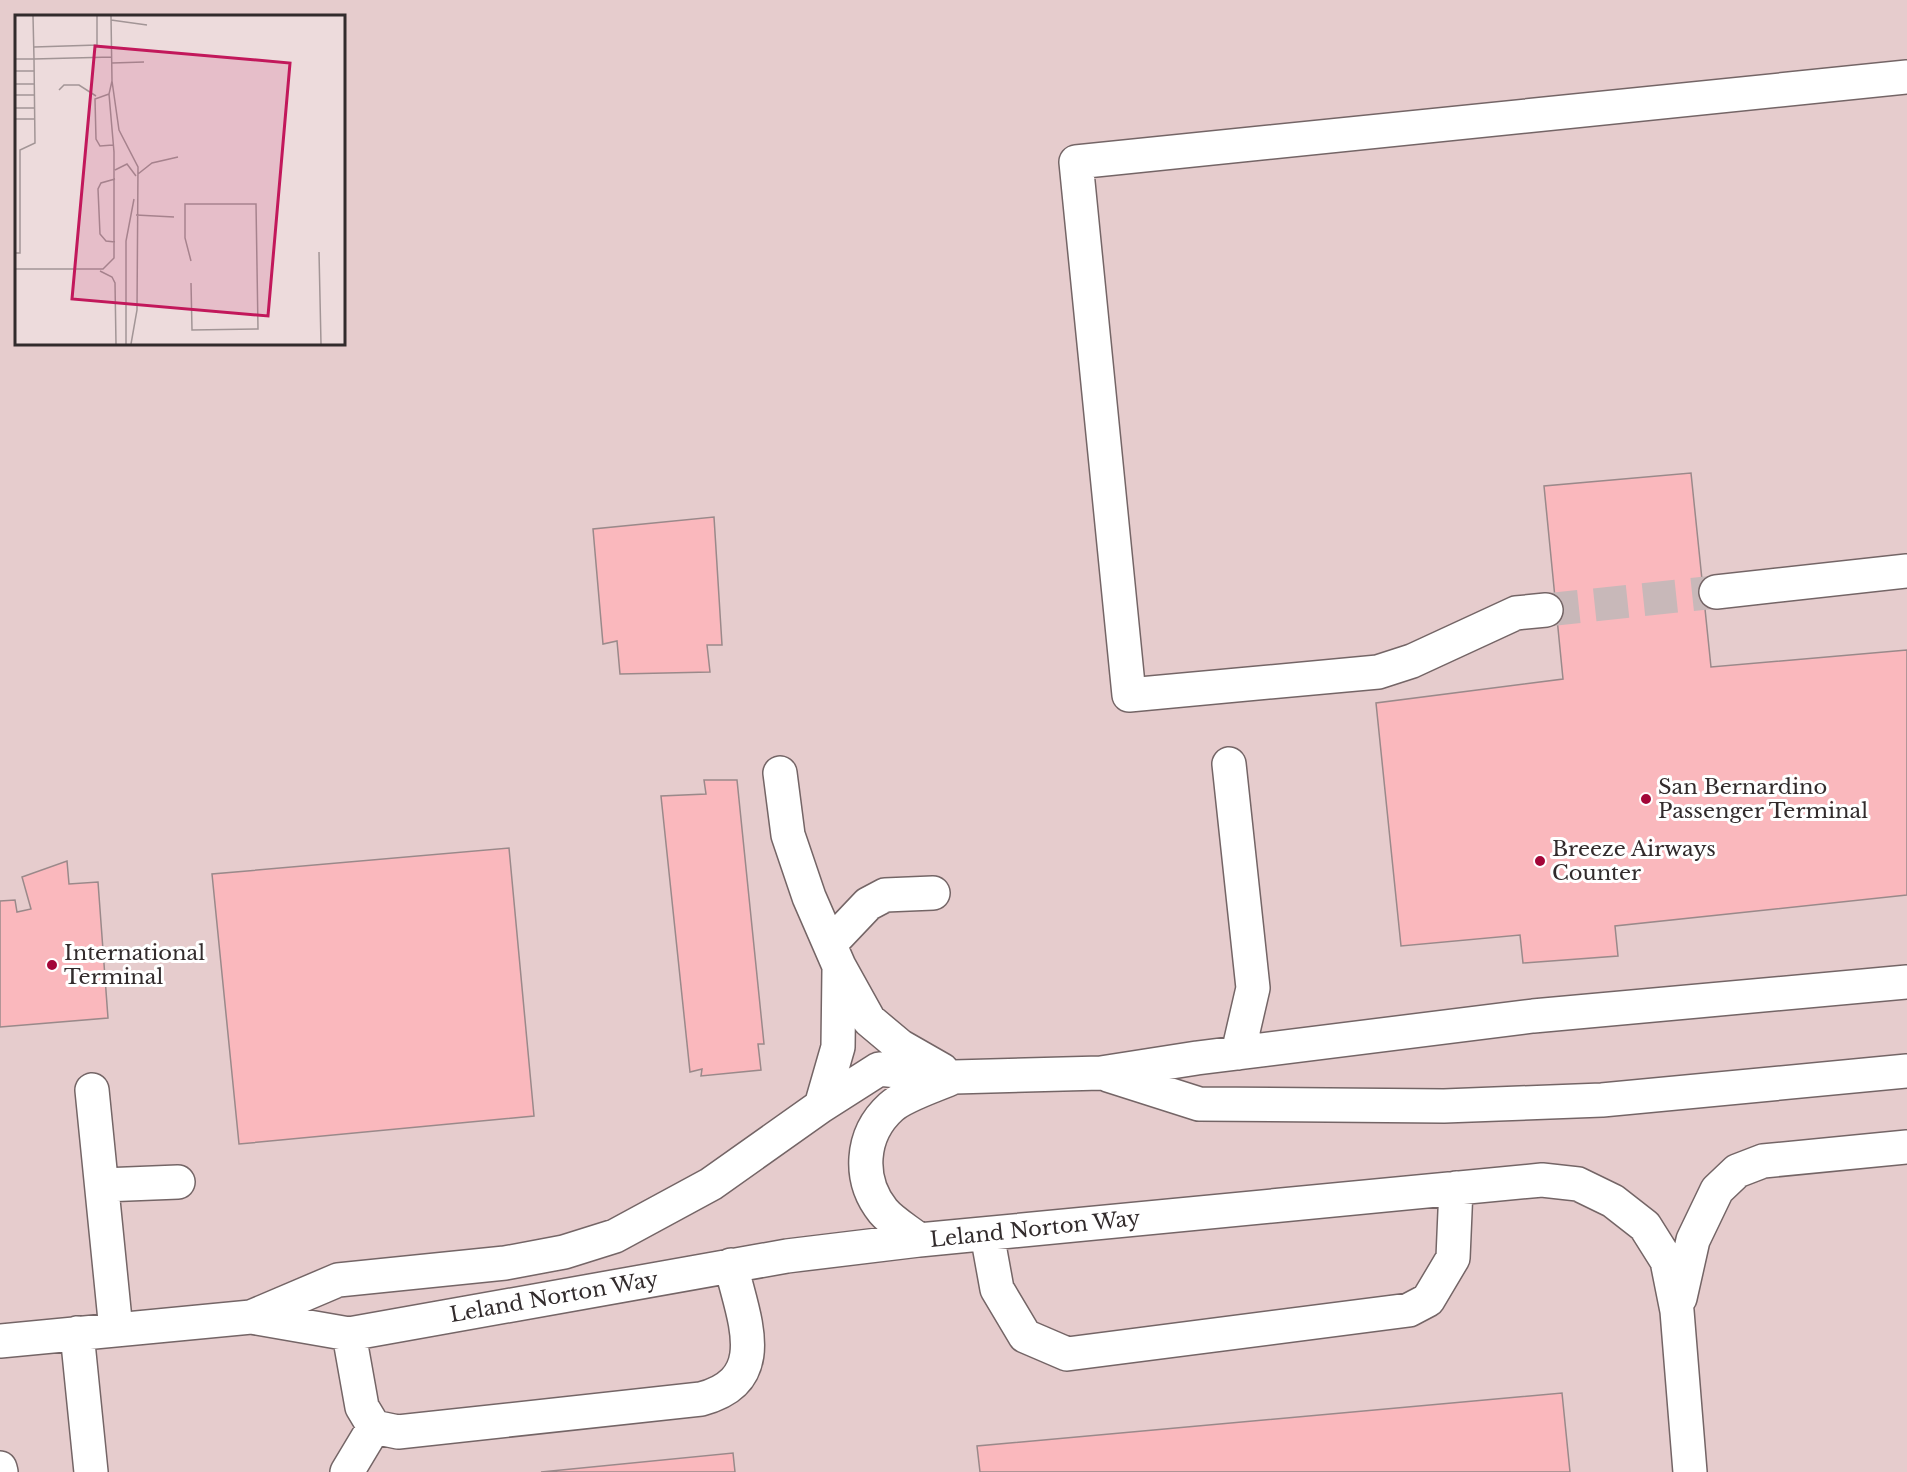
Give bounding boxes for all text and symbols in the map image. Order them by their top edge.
inset map [15,15,345,345]
place label: San Bernardino Passenger Terminal [1658,774,1868,824]
marker: San Bernardino Passenger Terminal [1639,792,1653,806]
place label: Breeze Airways Counter [1552,836,1716,886]
marker: Breeze Airways Counter [1533,854,1547,868]
place label: International Terminal [64,940,205,990]
marker: International Terminal [45,958,59,972]
street label: Leland Norton Way [929,1205,1142,1253]
street label: Leland Norton Way [448,1266,661,1328]

